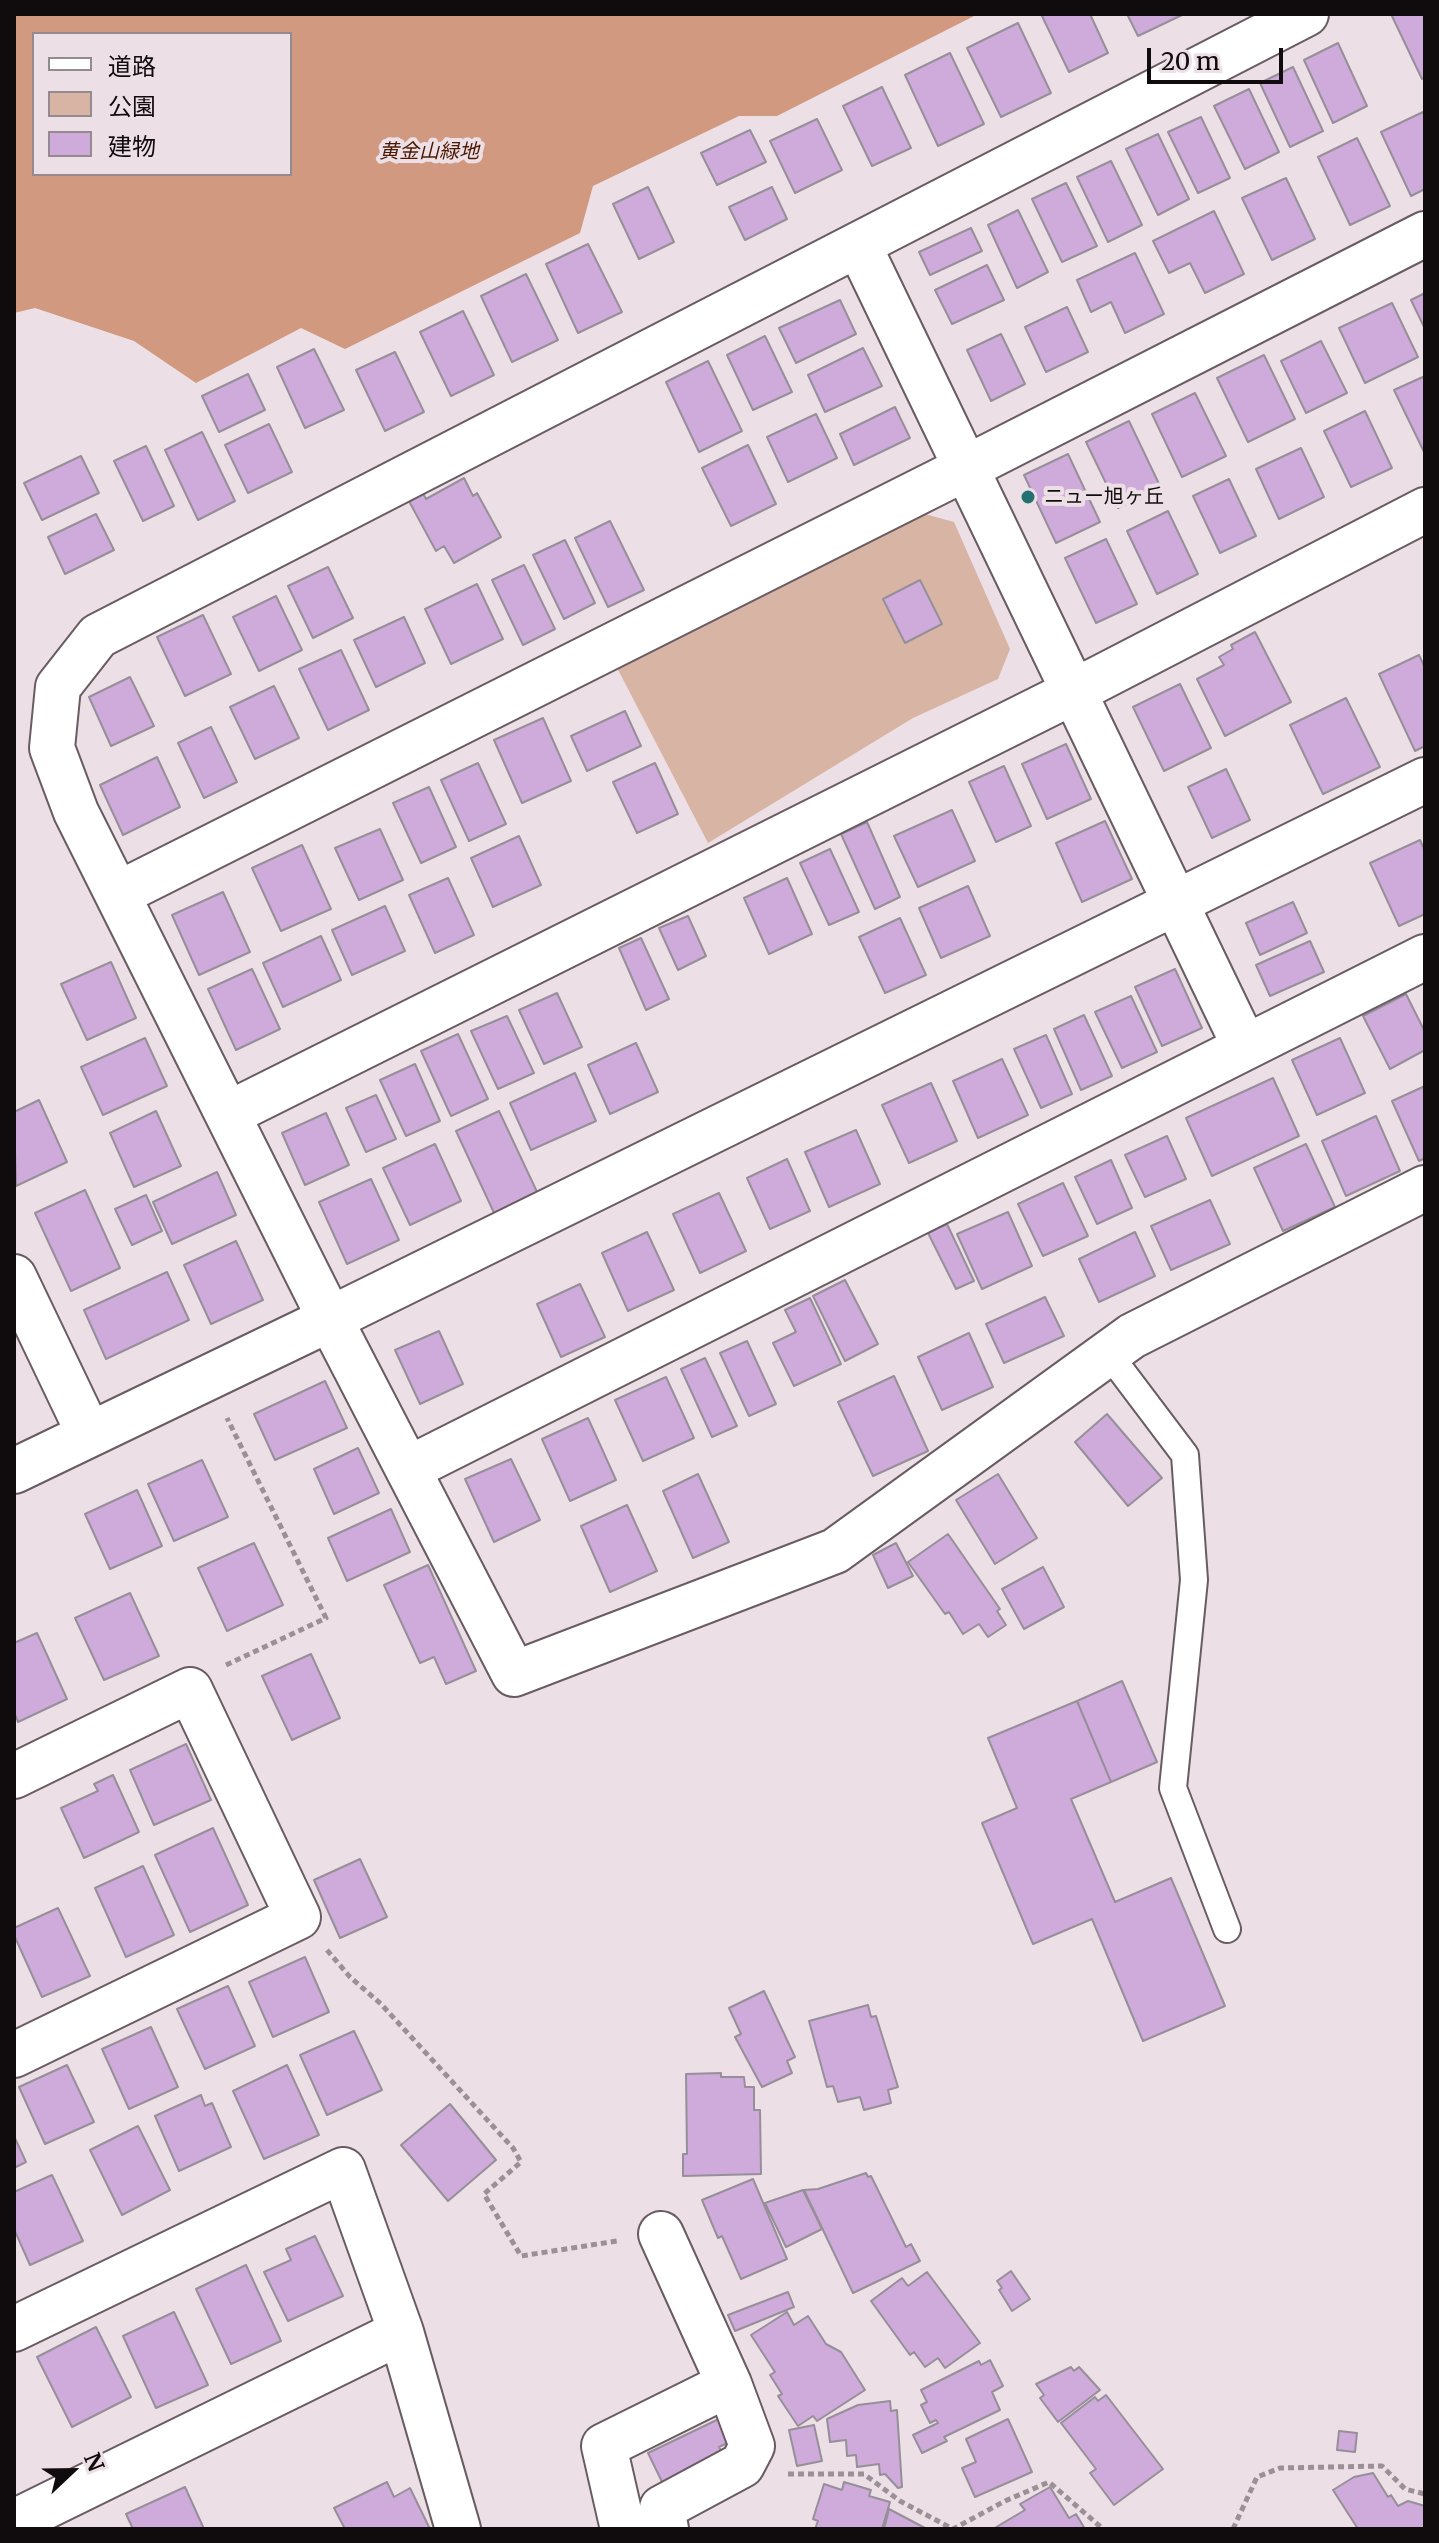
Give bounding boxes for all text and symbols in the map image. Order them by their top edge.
legend [32,32,292,176]
scale bar [1151,32,1287,82]
text: 20 m [1161,46,1220,77]
text: 道路 [108,51,156,82]
text: 公園 [108,91,156,122]
text: 建物 [108,131,156,162]
park label: 黄金山緑地 [379,140,479,164]
place label: ニュー旭ヶ丘 [1044,485,1164,509]
marker: ニュー旭ヶ丘 [1019,488,1037,506]
north arrow [32,2431,112,2511]
text: N [78,2449,110,2475]

